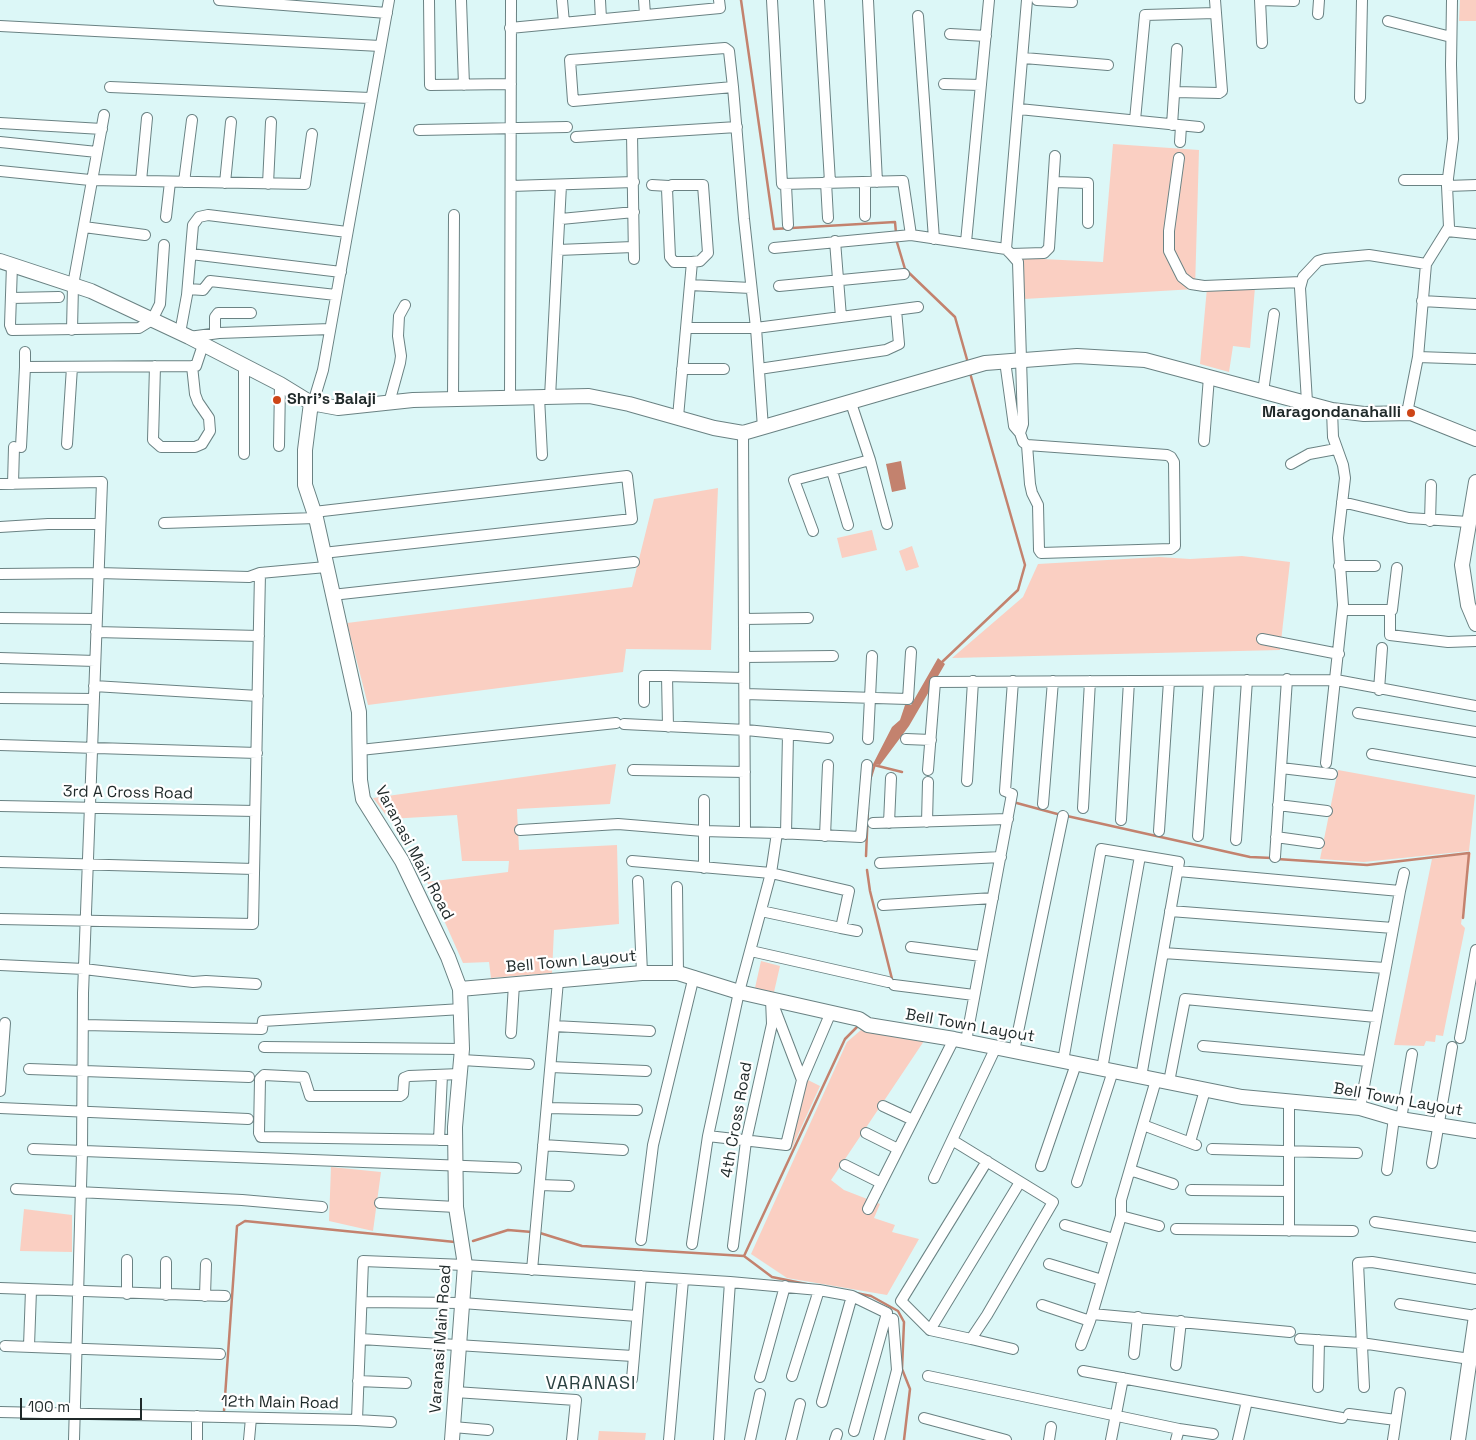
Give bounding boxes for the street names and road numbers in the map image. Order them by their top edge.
street label: 3rd A Cross Road [63,782,193,804]
street label: Varanasi Main Road [371,783,457,923]
street label: Bell Town Layout [505,947,637,977]
street label: Bell Town Layout [904,1005,1036,1047]
street label: 4th Cross Road [717,1061,757,1179]
street label: Bell Town Layout [1332,1079,1464,1121]
street label: Varanasi Main Road [426,1264,456,1414]
street label: 12th Main Road [221,1392,339,1414]

